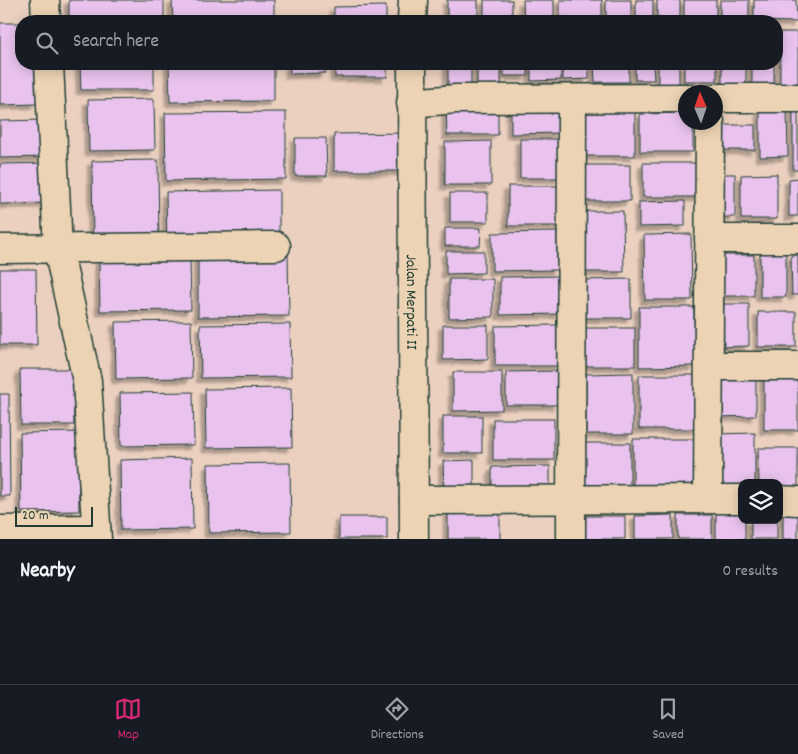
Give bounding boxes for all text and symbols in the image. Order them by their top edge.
search box [15,15,783,70]
icon: search [33,29,61,57]
text: Search here [73,29,159,56]
north arrow [678,85,723,130]
street label: Jalan Merpati II [399,254,422,350]
map controls [738,479,783,524]
button: layers [738,479,783,524]
scale bar [15,504,92,527]
text: 20 m [22,506,49,526]
text: Nearby [20,557,75,587]
text: 0 results [723,560,778,583]
tab: Map [114,695,142,745]
tab: Directions [371,695,424,745]
tab: Saved [652,695,684,745]

